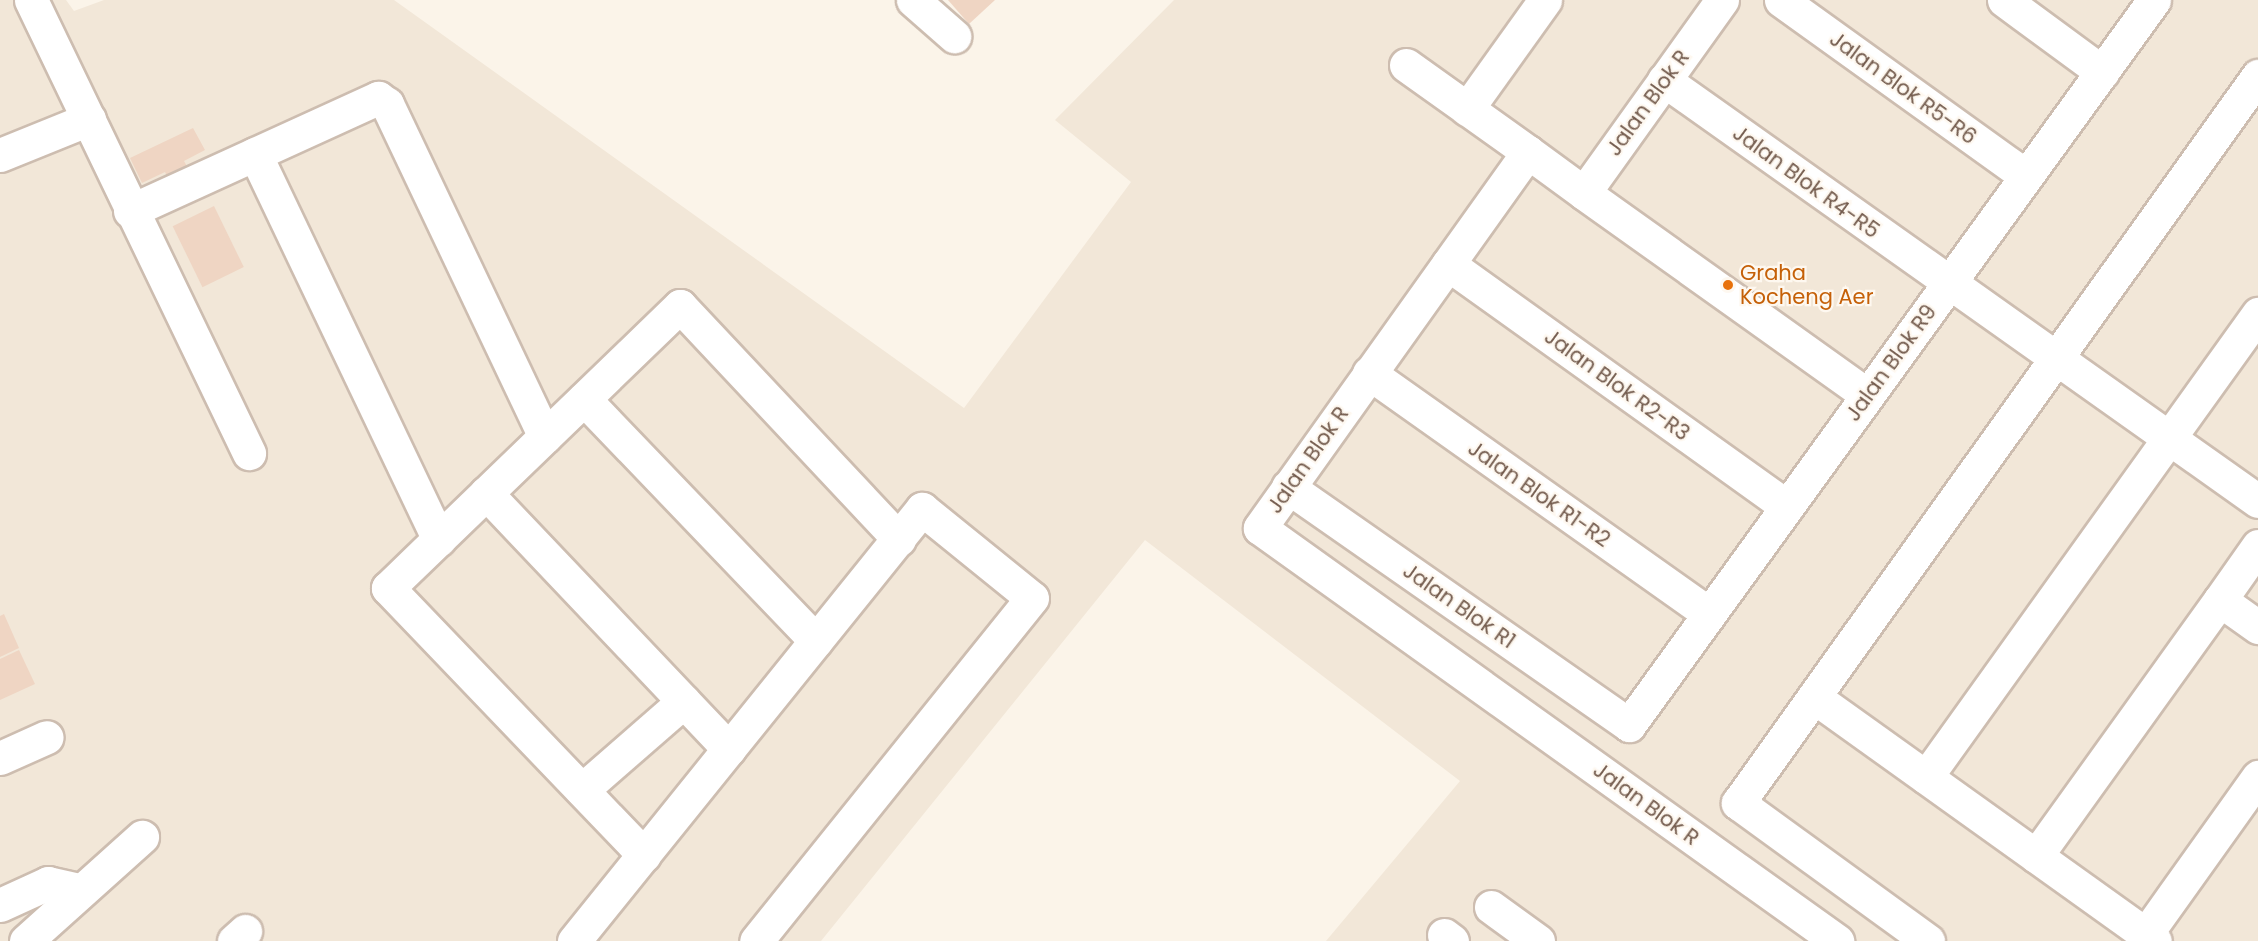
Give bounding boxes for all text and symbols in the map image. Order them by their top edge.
street label: Jalan Blok R5-R6 [1825,26,1981,150]
street label: Jalan Blok R [1601,45,1695,161]
street label: Jalan Blok R4-R5 [1728,120,1884,244]
place label: Graha Kocheng Aer [1740,260,1873,310]
marker: Graha Kocheng Aer [1721,278,1735,292]
street label: Jalan Blok R9 [1840,300,1942,426]
street label: Jalan Blok R2-R3 [1540,324,1694,446]
street label: Jalan Blok R [1262,402,1354,518]
street label: Jalan Blok R1-R2 [1463,436,1615,552]
street label: Jalan Blok R1 [1398,558,1520,654]
street label: Jalan Blok R [1588,757,1704,851]

